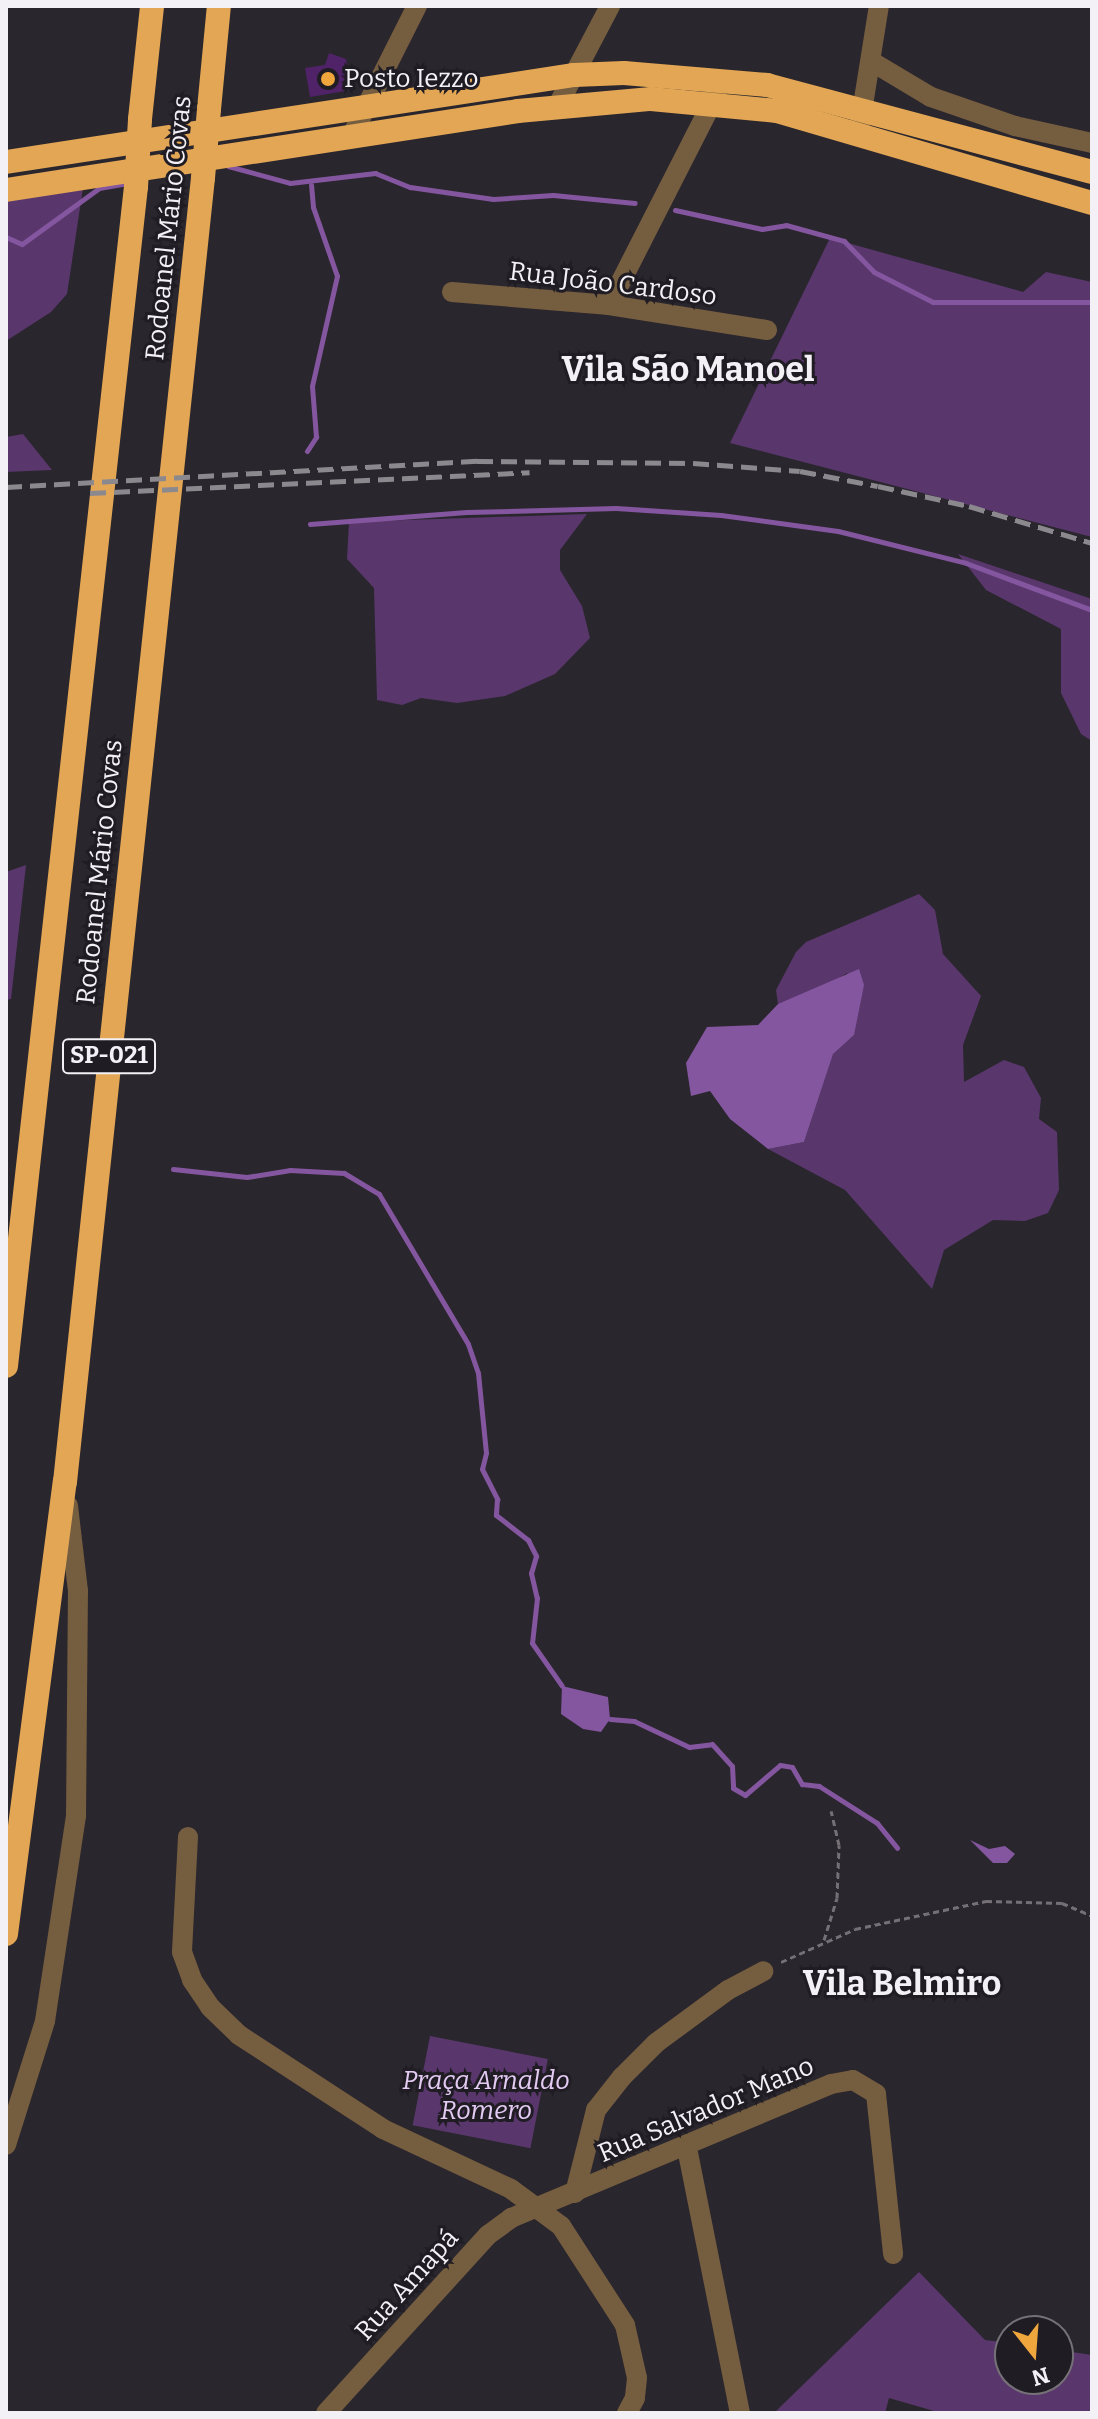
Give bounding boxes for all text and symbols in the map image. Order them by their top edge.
place label: Posto Iezzo [344,63,479,95]
marker: Posto Iezzo [319,70,337,88]
street label: Rodoanel Mário Covas [140,94,198,362]
street label: Rua João Cardoso [507,256,719,312]
district label: Vila São Manoel [562,350,814,390]
street label: Rodoanel Mário Covas [71,738,129,1006]
road number: SP-021 [61,1036,157,1076]
district label: Vila Belmiro [803,1964,1001,2004]
street label: Rua Salvador Mano [593,2050,819,2170]
park label: Praça Arnaldo Romero [402,2065,570,2126]
street label: Rua Amapá [349,2223,465,2347]
north arrow [994,2315,1074,2395]
text: N [1029,2361,1053,2392]

